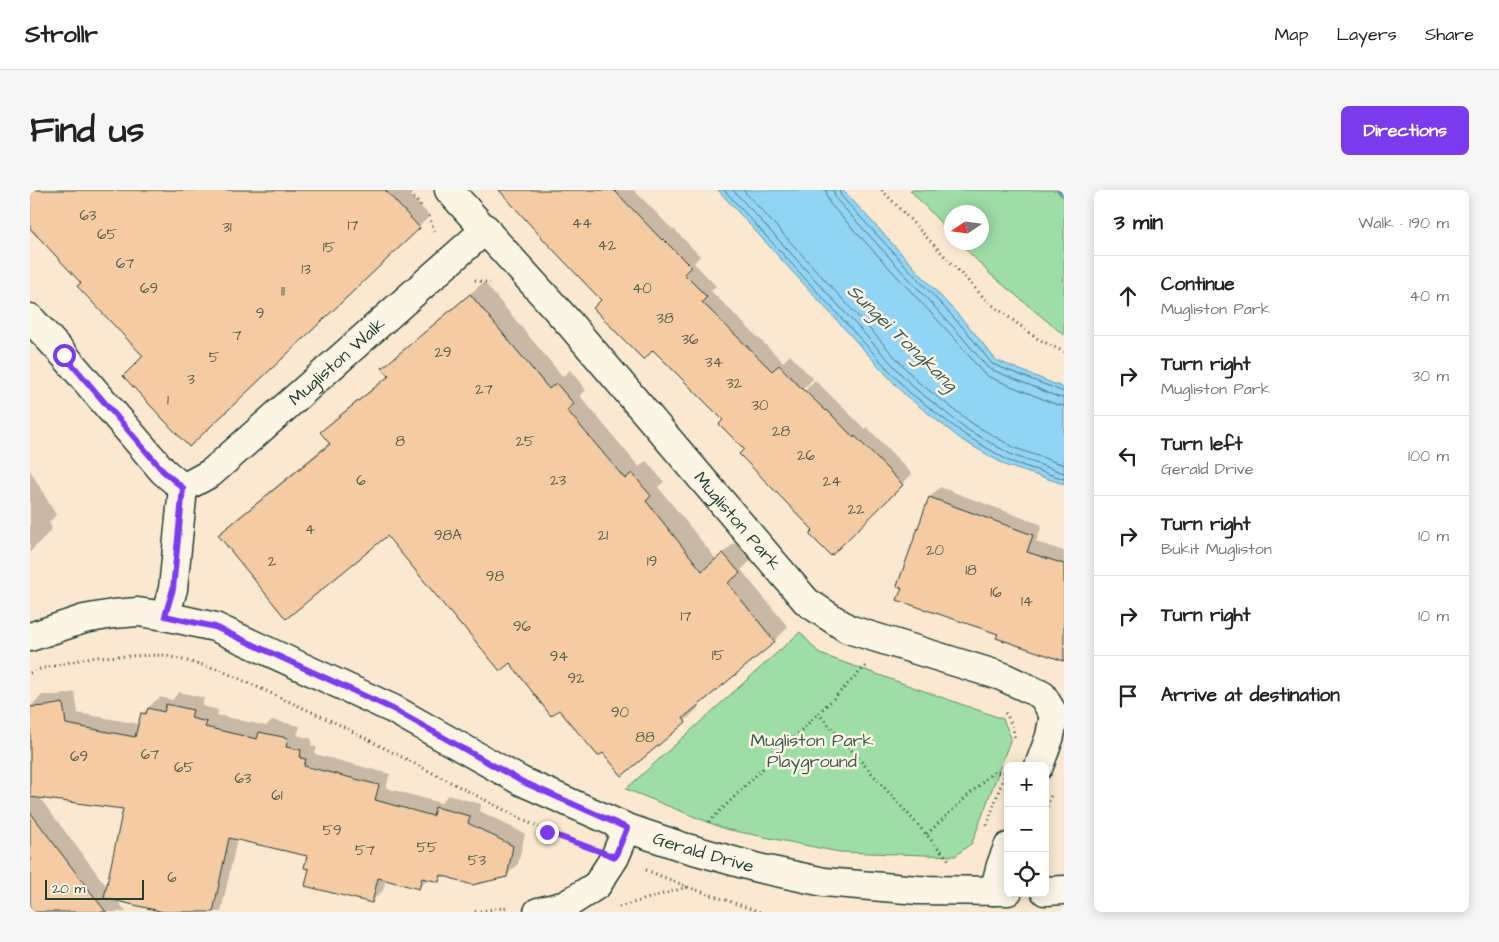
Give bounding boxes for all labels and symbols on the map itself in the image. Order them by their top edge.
house number: 63 [79,205,97,226]
north arrow [944,205,989,250]
house number: 44 [572,213,592,234]
house number: 17 [347,215,359,236]
house number: 31 [222,217,232,238]
house number: 65 [97,224,117,245]
house number: 42 [598,235,617,256]
house number: 15 [323,237,336,258]
house number: 67 [116,253,134,274]
house number: 13 [301,259,311,280]
house number: 69 [140,278,158,299]
house number: 40 [632,278,652,299]
water label: Sungei Tongkang [841,278,964,399]
house number: 11 [281,281,285,302]
house number: 9 [256,303,264,324]
house number: 38 [656,308,674,329]
street label: Mugliston Walk [283,312,391,411]
house number: 7 [232,325,242,346]
house number: 36 [681,329,699,350]
house number: 29 [434,342,452,363]
route start [53,344,76,367]
house number: 5 [209,347,220,368]
house number: 34 [705,352,723,373]
house number: 3 [187,369,195,390]
house number: 32 [726,373,743,394]
house number: 27 [475,379,493,400]
house number: 1 [167,390,169,411]
house number: 30 [751,395,769,416]
house number: 28 [772,421,790,442]
house number: 8 [395,431,405,452]
house number: 25 [515,431,535,452]
house number: 26 [797,445,816,466]
street label: Mugliston Park [688,466,787,576]
house number: 6 [356,470,366,491]
house number: 23 [550,470,566,491]
house number: 24 [823,471,841,492]
house number: 22 [847,499,865,520]
house number: 4 [305,519,315,540]
house number: 98A [434,525,462,546]
house number: 21 [598,525,608,546]
house number: 20 [926,540,945,561]
house number: 2 [268,551,277,572]
house number: 19 [647,551,657,572]
house number: 18 [965,560,977,581]
house number: 98 [486,566,504,587]
house number: 16 [990,582,1002,603]
house number: 14 [1021,591,1033,612]
house number: 17 [680,606,692,627]
house number: 96 [513,616,532,637]
house number: 15 [712,645,725,666]
house number: 94 [550,646,568,667]
house number: 92 [567,668,585,689]
house number: 90 [611,702,630,723]
house number: 88 [635,727,655,748]
park label: Mugliston Park Playground [750,728,874,775]
house number: 67 [141,744,159,765]
house number: 69 [70,746,88,767]
house number: 65 [174,757,194,778]
house number: 63 [234,768,252,789]
house number: 61 [271,785,283,806]
house number: 59 [322,820,342,841]
route end [536,821,559,844]
street label: Gerald Drive [650,825,757,879]
house number: 55 [416,837,438,858]
house number: 57 [355,840,375,861]
house number: 53 [468,850,486,871]
house number: 6 [167,867,177,888]
scale bar [45,877,144,900]

